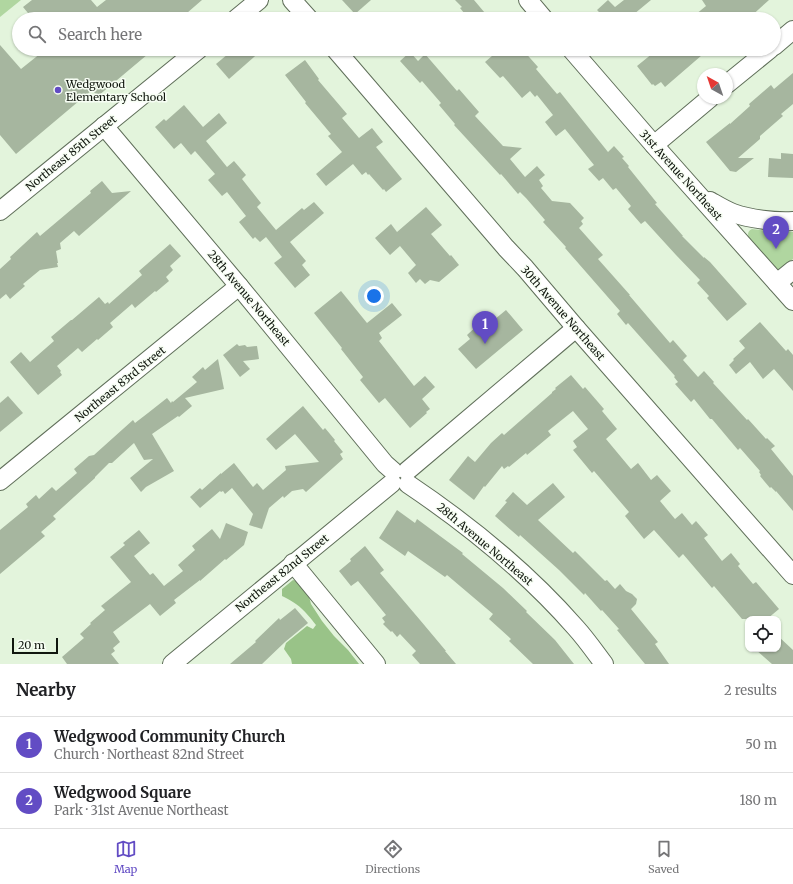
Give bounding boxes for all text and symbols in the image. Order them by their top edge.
search box [12,12,781,56]
icon: search [26,23,48,45]
text: Search here [58,25,142,44]
north arrow [697,68,733,104]
place label: Wedgwood Elementary School [65,77,167,104]
marker: Wedgwood Elementary School [53,85,63,95]
street label: Northeast 85th Street [23,112,120,194]
street label: 31st Avenue Northeast [637,127,726,224]
pin: 2 [763,216,789,249]
street label: 28th Avenue Northeast [205,247,294,349]
street label: 30th Avenue Northeast [518,263,608,364]
your location [364,286,384,306]
pin: 1 [472,311,498,344]
street label: Northeast 83rd Street [72,343,169,425]
street label: 28th Avenue Northeast [434,500,536,589]
street label: Northeast 82nd Street [233,531,332,615]
map controls [745,616,781,652]
button: locate [745,616,781,652]
scale bar [12,636,58,655]
text: 20 m [18,638,45,652]
text: Nearby [16,679,76,701]
text: 2 results [724,682,777,699]
text: Wedgwood Community Church [54,727,285,746]
text: 1 [26,736,32,753]
text: 50 m [745,736,777,753]
text: Church · Northeast 82nd Street [54,746,244,763]
text: Wedgwood Square [54,783,191,802]
text: 2 [25,792,33,809]
text: 180 m [739,792,777,809]
text: Park · 31st Avenue Northeast [54,802,229,819]
tab: Map [114,838,137,876]
tab: Directions [365,838,420,876]
tab: Saved [648,838,679,876]

